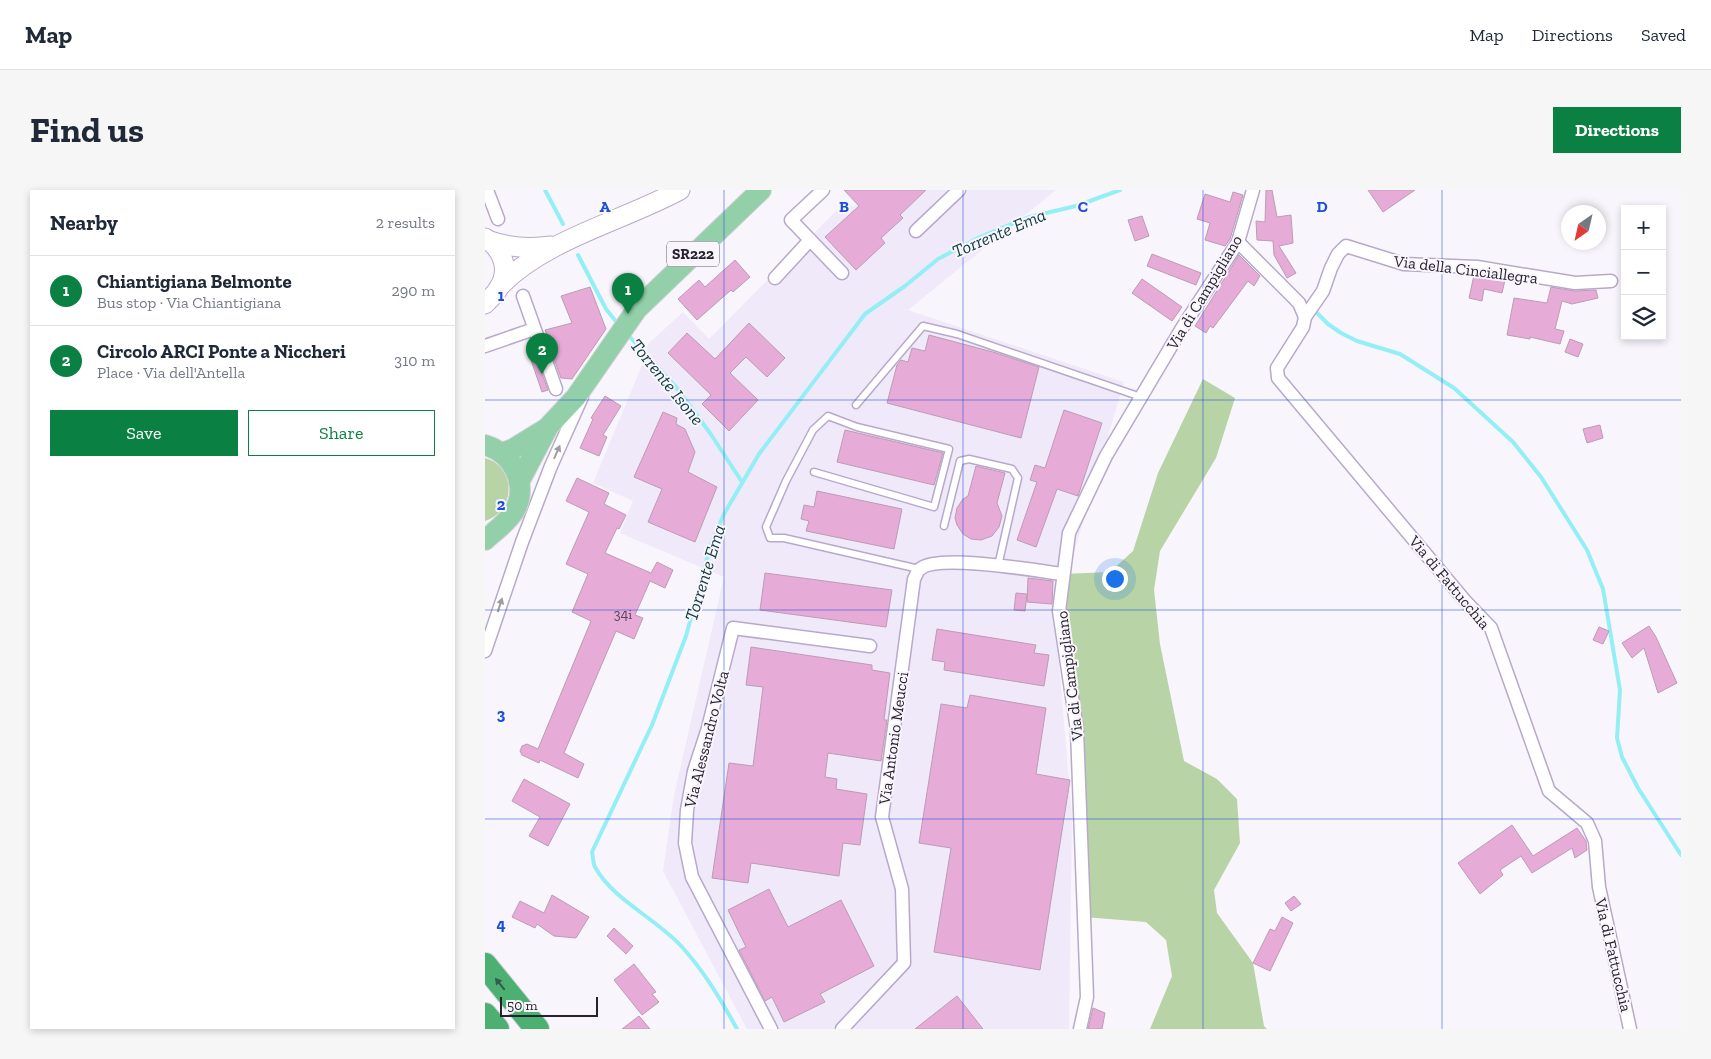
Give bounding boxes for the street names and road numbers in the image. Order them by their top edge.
street label: Via di Campigliano [1162,231,1246,354]
road number: SR222 [667,242,719,266]
street label: Via della Cinciallegra [1392,251,1539,288]
street label: Via di Fattucchia [1404,531,1494,633]
street label: Via di Campigliano [1052,610,1087,743]
street label: Via Alessandro Volta [680,668,733,811]
street label: Via Antonio Meucci [875,670,912,807]
street label: Via di Fattucchia [1591,895,1636,1014]

